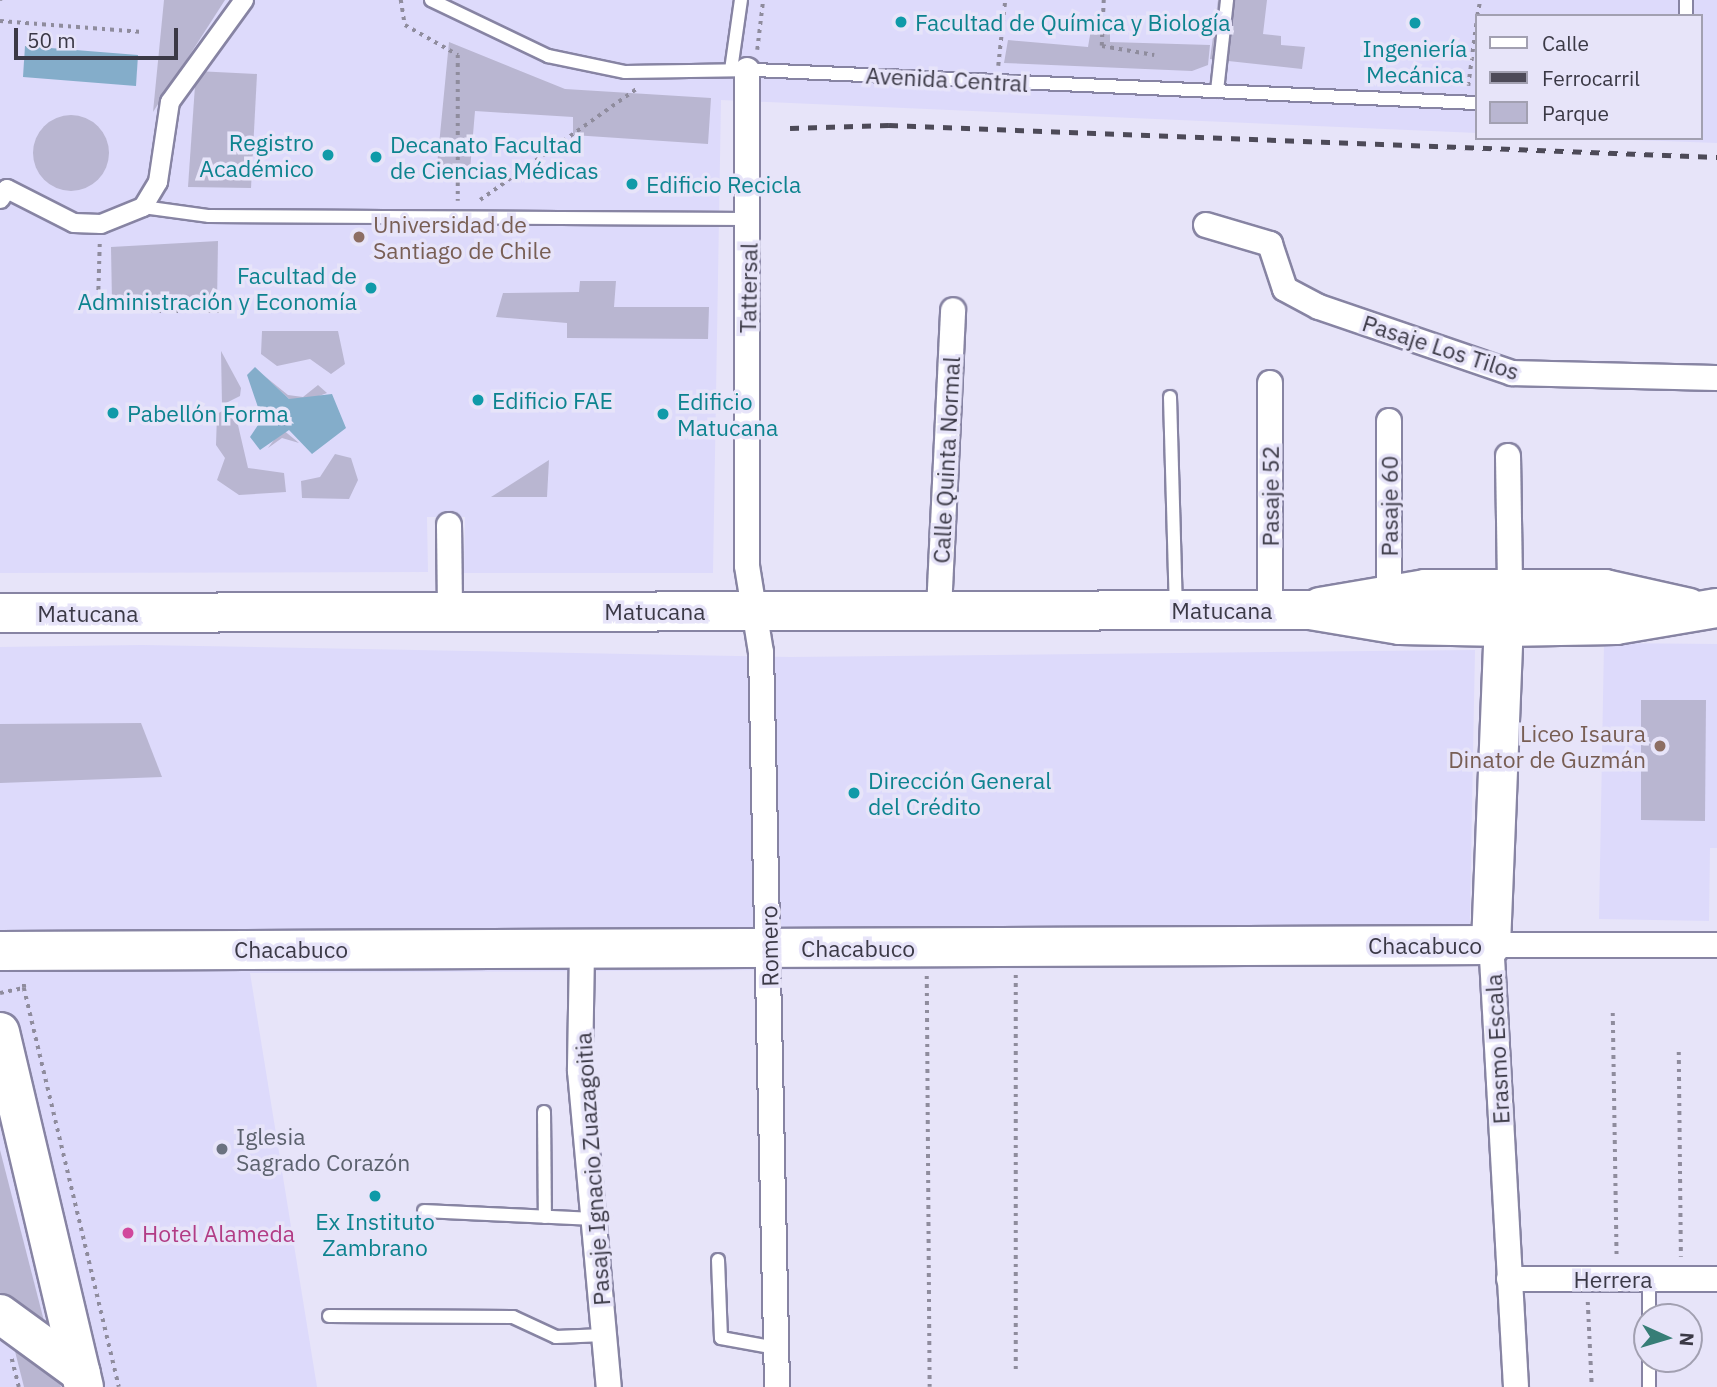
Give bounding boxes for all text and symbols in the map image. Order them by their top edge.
place label: Facultad de Química y Biología [915,8,1231,36]
scale bar [18,14,182,58]
marker: Facultad de Química y Biología [893,14,909,30]
legend [1476,14,1703,140]
marker: Ingeniería Mecánica [1407,15,1423,31]
text: 50 m [27,26,76,54]
text: Calle [1542,29,1589,57]
place label: Ingeniería Mecánica [1363,34,1467,88]
street label: Avenida Central [865,61,1029,97]
text: Ferrocarril [1542,64,1640,92]
text: Parque [1542,99,1609,127]
place label: Registro Académico [199,128,314,182]
place label: Decanato Facultad de Ciencias Médicas [390,130,599,184]
marker: Registro Académico [320,147,336,163]
marker: Decanato Facultad de Ciencias Médicas [368,149,384,165]
place label: Edificio Recicla [646,170,801,198]
marker: Edificio Recicla [624,176,640,192]
place label: Universidad de Santiago de Chile [373,210,552,264]
marker: Universidad de Santiago de Chile [351,229,367,245]
street label: Tattersal [733,243,763,333]
place label: Facultad de Administración y Economía [77,261,357,315]
marker: Facultad de Administración y Economía [363,280,379,296]
street label: Pasaje Los Tilos [1359,309,1523,385]
street label: Calle Quinta Normal [927,356,965,564]
place label: Edificio FAE [492,386,613,414]
place label: Edificio Matucana [677,387,778,441]
marker: Edificio FAE [470,392,486,408]
place label: Pabellón Forma [127,399,289,427]
marker: Pabellón Forma [105,405,121,421]
marker: Edificio Matucana [655,406,671,422]
street label: Pasaje 52 [1256,446,1284,546]
street label: Pasaje 60 [1375,456,1403,556]
street label: Matucana [1171,596,1273,624]
street label: Matucana [604,597,706,625]
street label: Matucana [37,599,139,627]
place label: Liceo Isaura Dinator de Guzmán [1448,719,1646,773]
marker: Liceo Isaura Dinator de Guzmán [1652,738,1668,754]
place label: Dirección General del Crédito [868,766,1051,820]
marker: Dirección General del Crédito [846,785,862,801]
street label: Romero [754,905,784,987]
street label: Chacabuco [1368,931,1482,959]
street label: Chacabuco [801,934,915,962]
street label: Chacabuco [234,935,348,963]
street label: Erasmo Escala [1479,973,1515,1125]
street label: Pasaje Ignacio Zuazagoitia [569,1031,615,1307]
place label: Iglesia Sagrado Corazón [236,1122,410,1176]
marker: Iglesia Sagrado Corazón [214,1141,230,1157]
marker: Ex Instituto Zambrano [367,1188,383,1204]
place label: Ex Instituto Zambrano [315,1207,435,1261]
place label: Hotel Alameda [142,1219,295,1247]
marker: Hotel Alameda [120,1225,136,1241]
street label: Herrera [1574,1265,1652,1293]
north arrow [1633,1303,1703,1373]
text: N [1675,1332,1699,1347]

